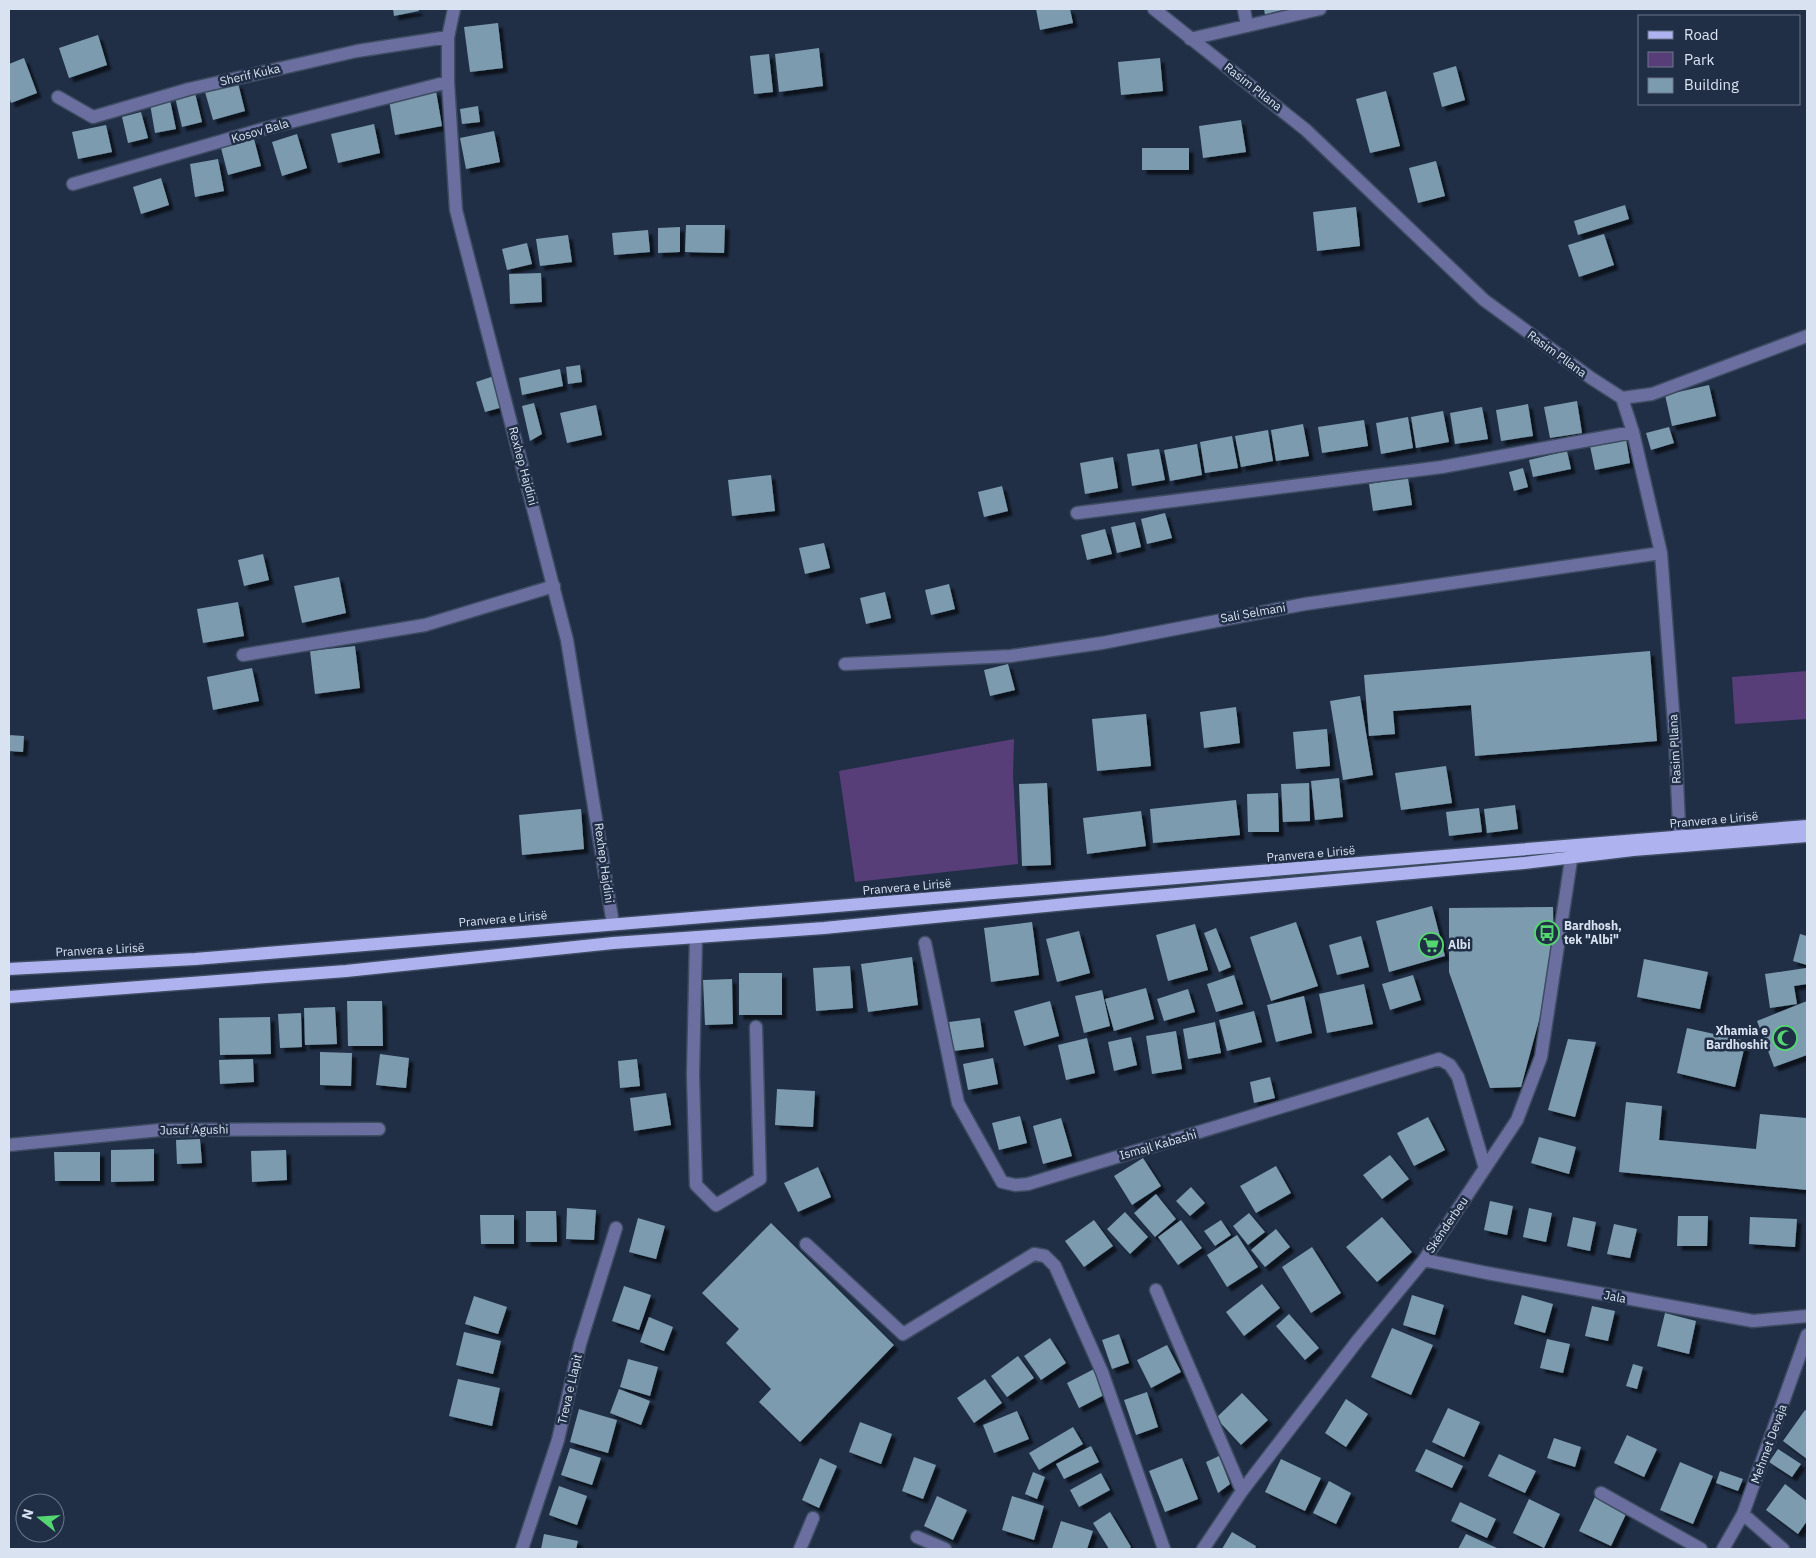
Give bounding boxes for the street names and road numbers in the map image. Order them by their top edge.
street label: Rasim Pllana [1221,59,1286,114]
street label: Sherif Kuka [218,60,282,89]
street label: Kosov Bala [229,115,291,146]
street label: Rasim Pllana [1525,327,1590,380]
street label: Rexhep Hajdini [506,425,541,507]
street label: Sali Selmani [1219,599,1287,626]
street label: Rasim Pllana [1665,713,1684,784]
street label: Pranvera e Lirisë [1669,808,1759,831]
street label: Rexhep Hajdini [591,822,618,904]
street label: Pranvera e Lirisë [1266,842,1356,865]
street label: Pranvera e Lirisë [862,875,952,898]
street label: Pranvera e Lirisë [458,907,548,930]
street label: Pranvera e Lirisë [55,940,145,959]
street label: Jusuf Agushi [159,1121,229,1138]
street label: Ismajl Kabashi [1118,1126,1198,1163]
street label: Skënderbeu [1422,1194,1471,1256]
street label: Jala [1603,1287,1628,1306]
street label: Treva e Llapit [554,1352,585,1425]
street label: Mehmet Devaja [1747,1402,1790,1486]

